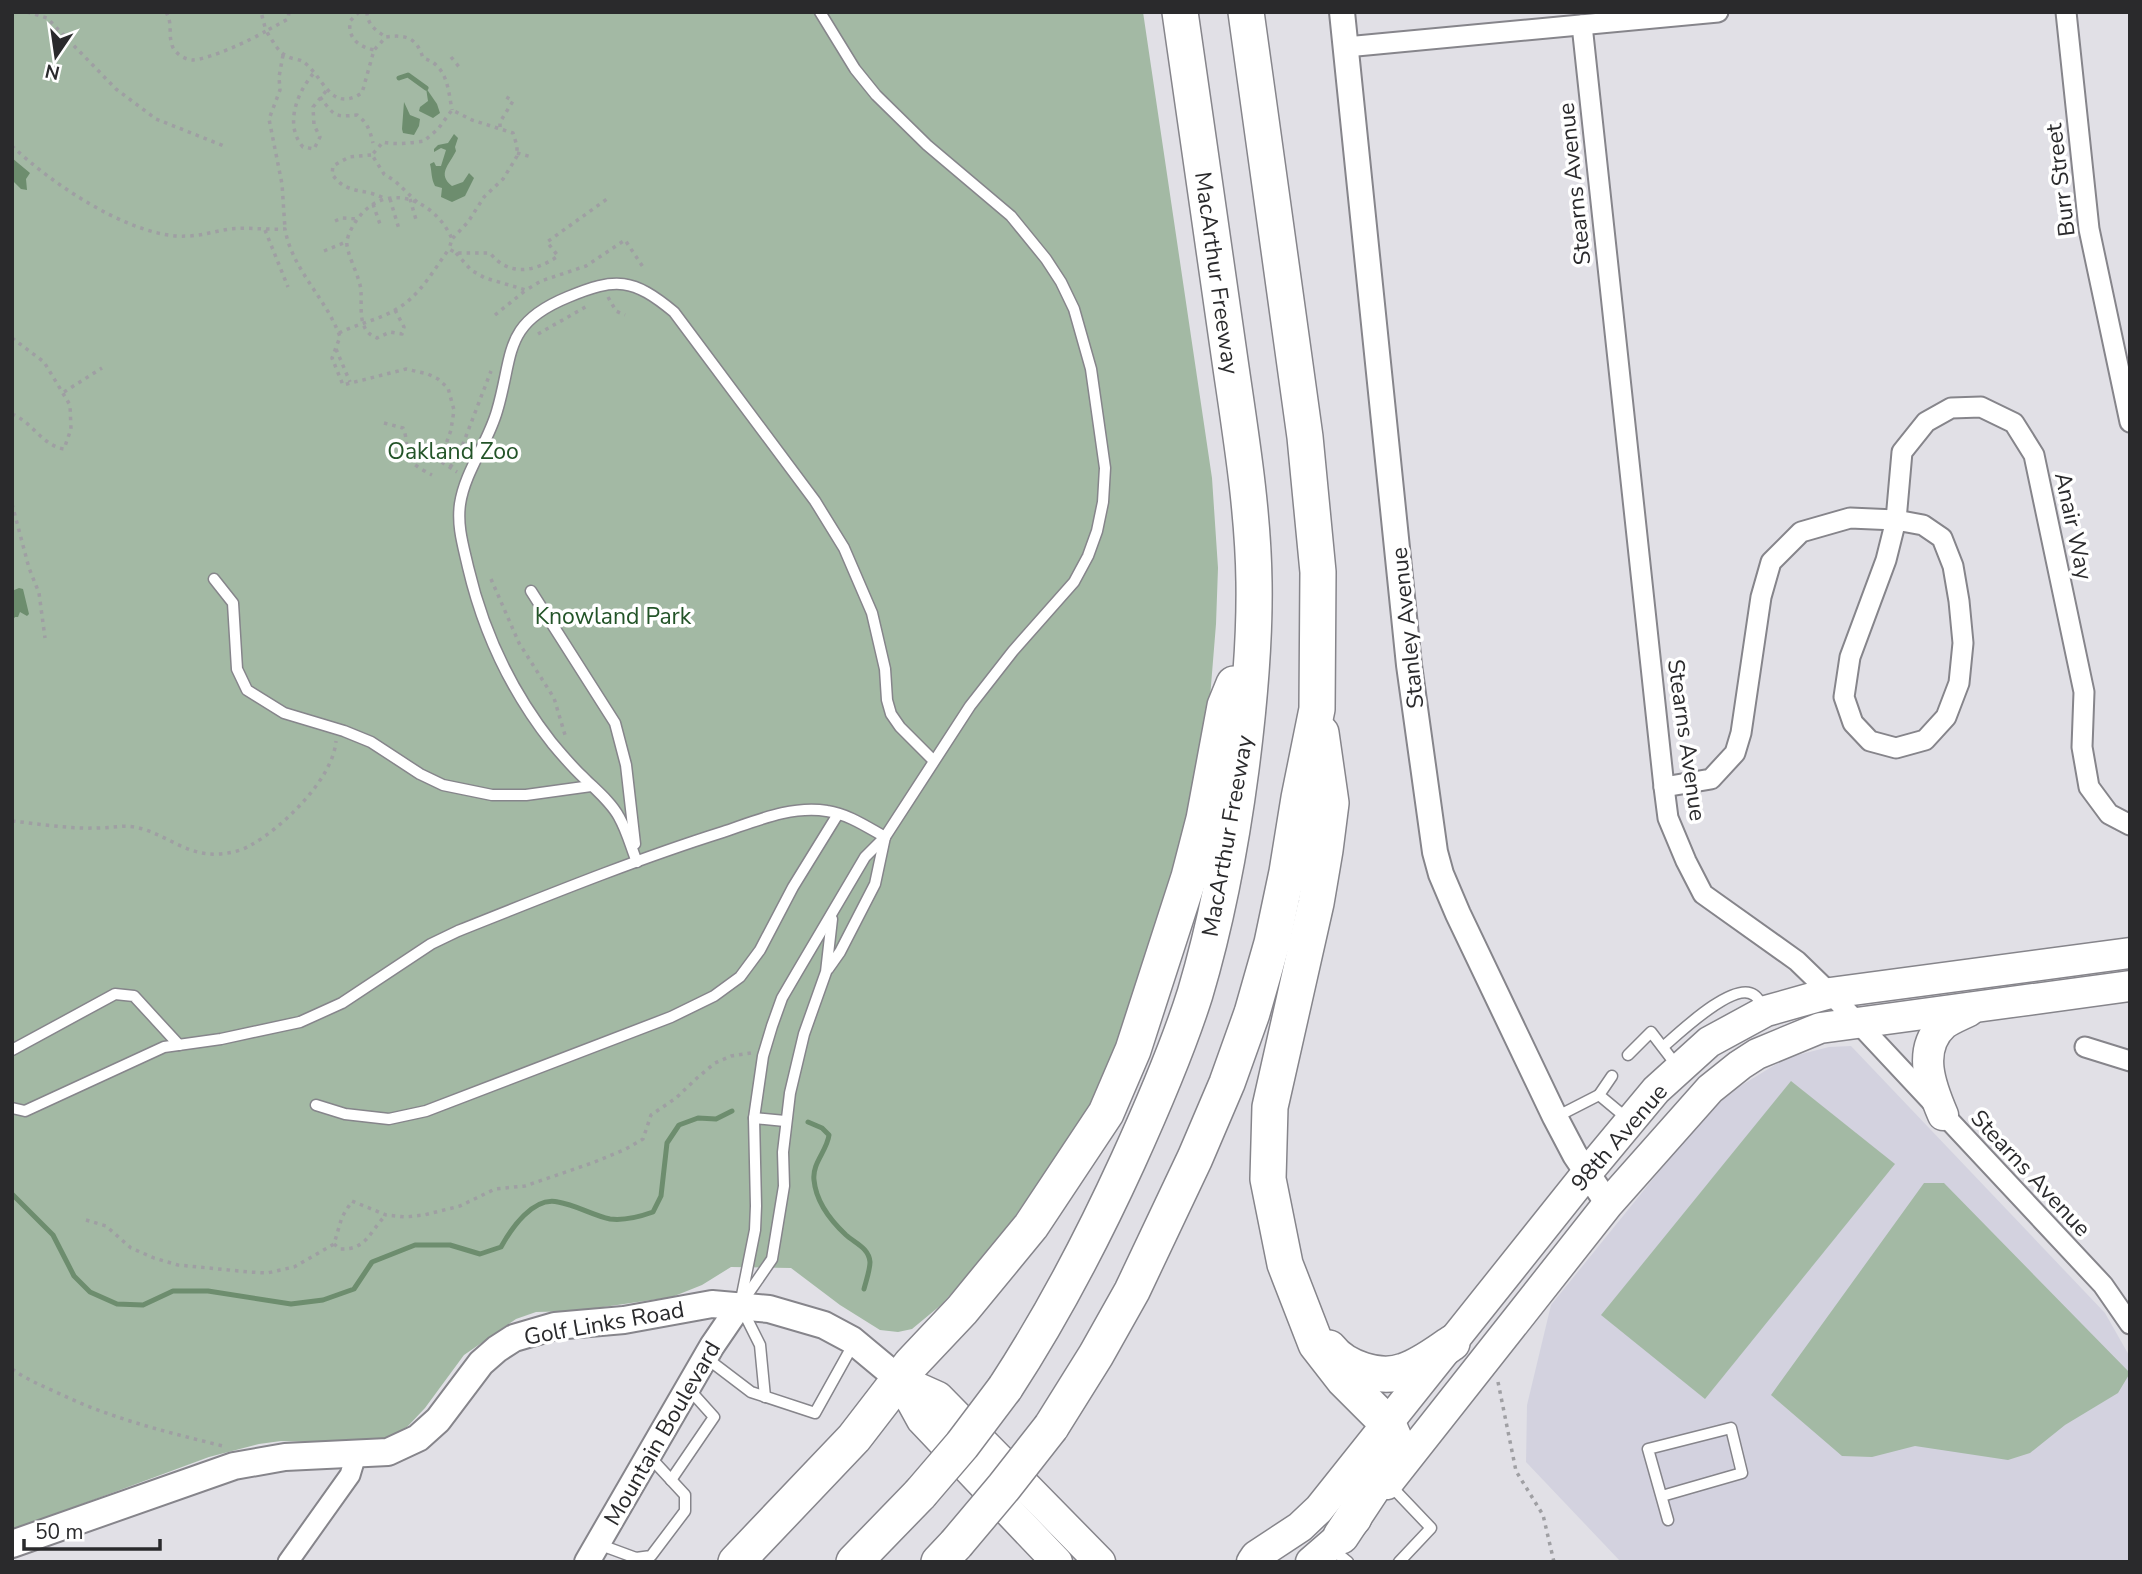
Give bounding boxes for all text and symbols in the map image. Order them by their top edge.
north arrow [21,21,91,91]
text: N [43,57,62,86]
street label: Stearns Avenue [1551,101,1598,267]
street label: Burr Street [2038,121,2083,238]
street label: MacArthur Freeway [1187,170,1246,376]
park label: Oakland Zoo [387,436,519,467]
street label: Anair Way [2047,469,2100,583]
street label: Stanley Avenue [1384,546,1431,710]
park label: Knowland Park [535,601,692,632]
street label: Stearns Avenue [1660,657,1713,823]
street label: MacArthur Freeway [1195,733,1261,939]
street label: 98th Avenue [1564,1077,1675,1198]
street label: Stearns Avenue [1964,1103,2098,1244]
street label: Golf Links Road [521,1294,687,1353]
street label: Mountain Boulevard [597,1335,728,1531]
scale bar [24,1508,161,1552]
text: 50 m [35,1518,84,1546]

